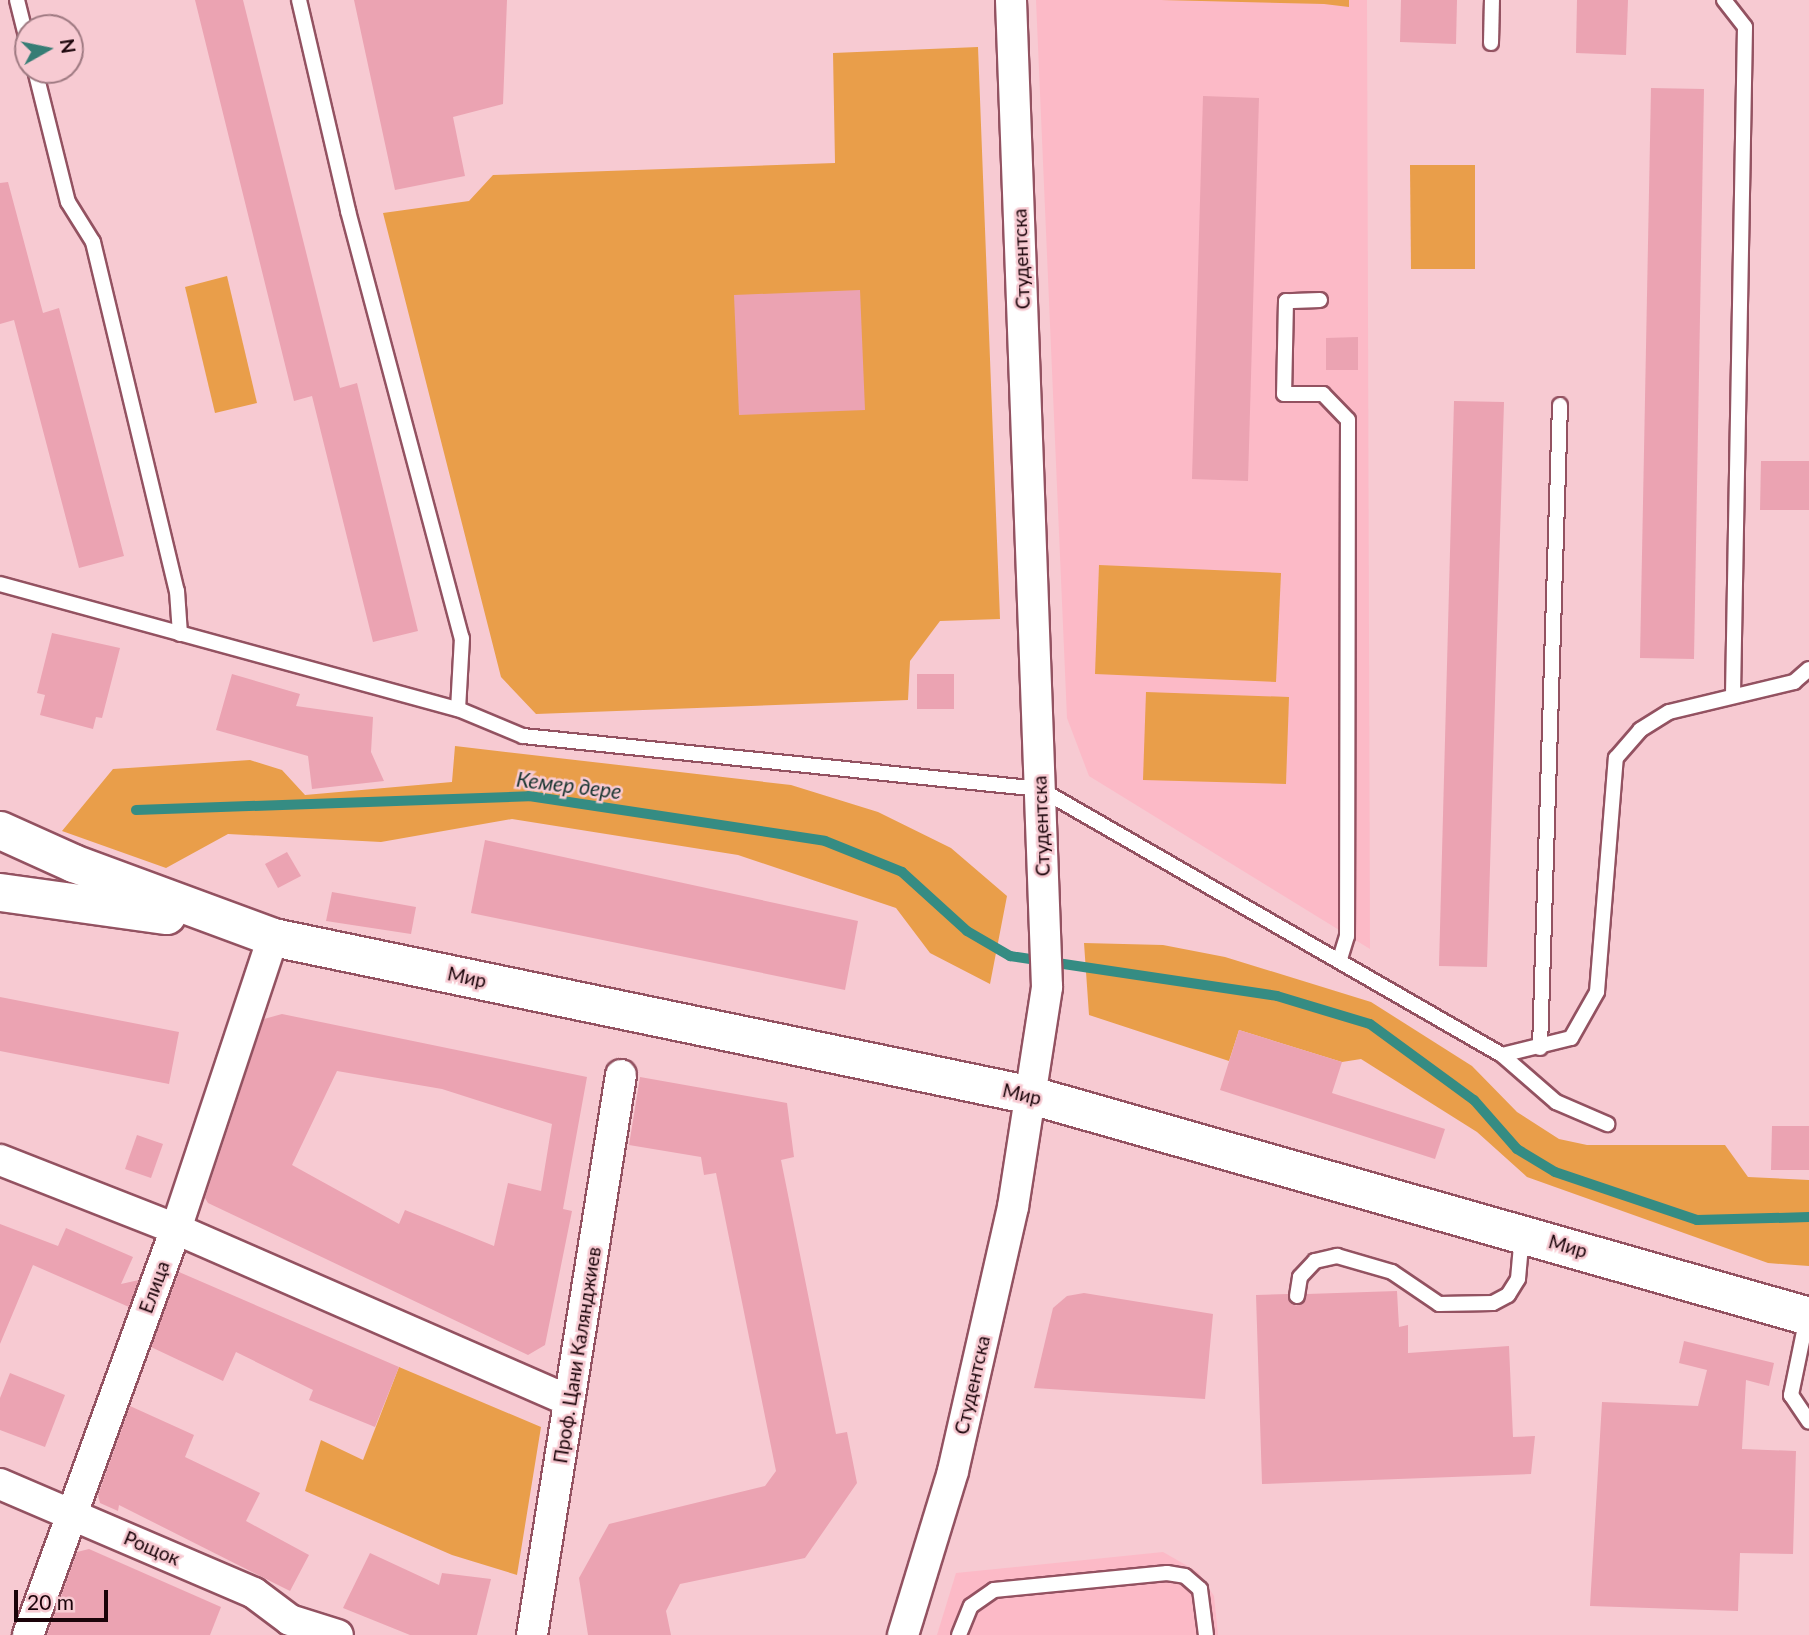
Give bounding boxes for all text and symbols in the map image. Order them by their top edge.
north arrow [14,14,84,84]
text: N [56,37,81,55]
street label: Студентска [1008,208,1034,310]
water label: Кемер дере [515,766,623,804]
street label: Студентска [1028,775,1054,877]
street label: Мир [446,962,488,992]
street label: Мир [1000,1078,1044,1110]
street label: Мир [1546,1230,1590,1262]
street label: Проф. Цани Калянджиев [549,1245,605,1465]
street label: Елица [134,1258,174,1316]
street label: Студентска [950,1333,994,1437]
street label: Рощок [121,1526,183,1570]
scale bar [18,1576,112,1620]
text: 20 m [27,1589,74,1614]

